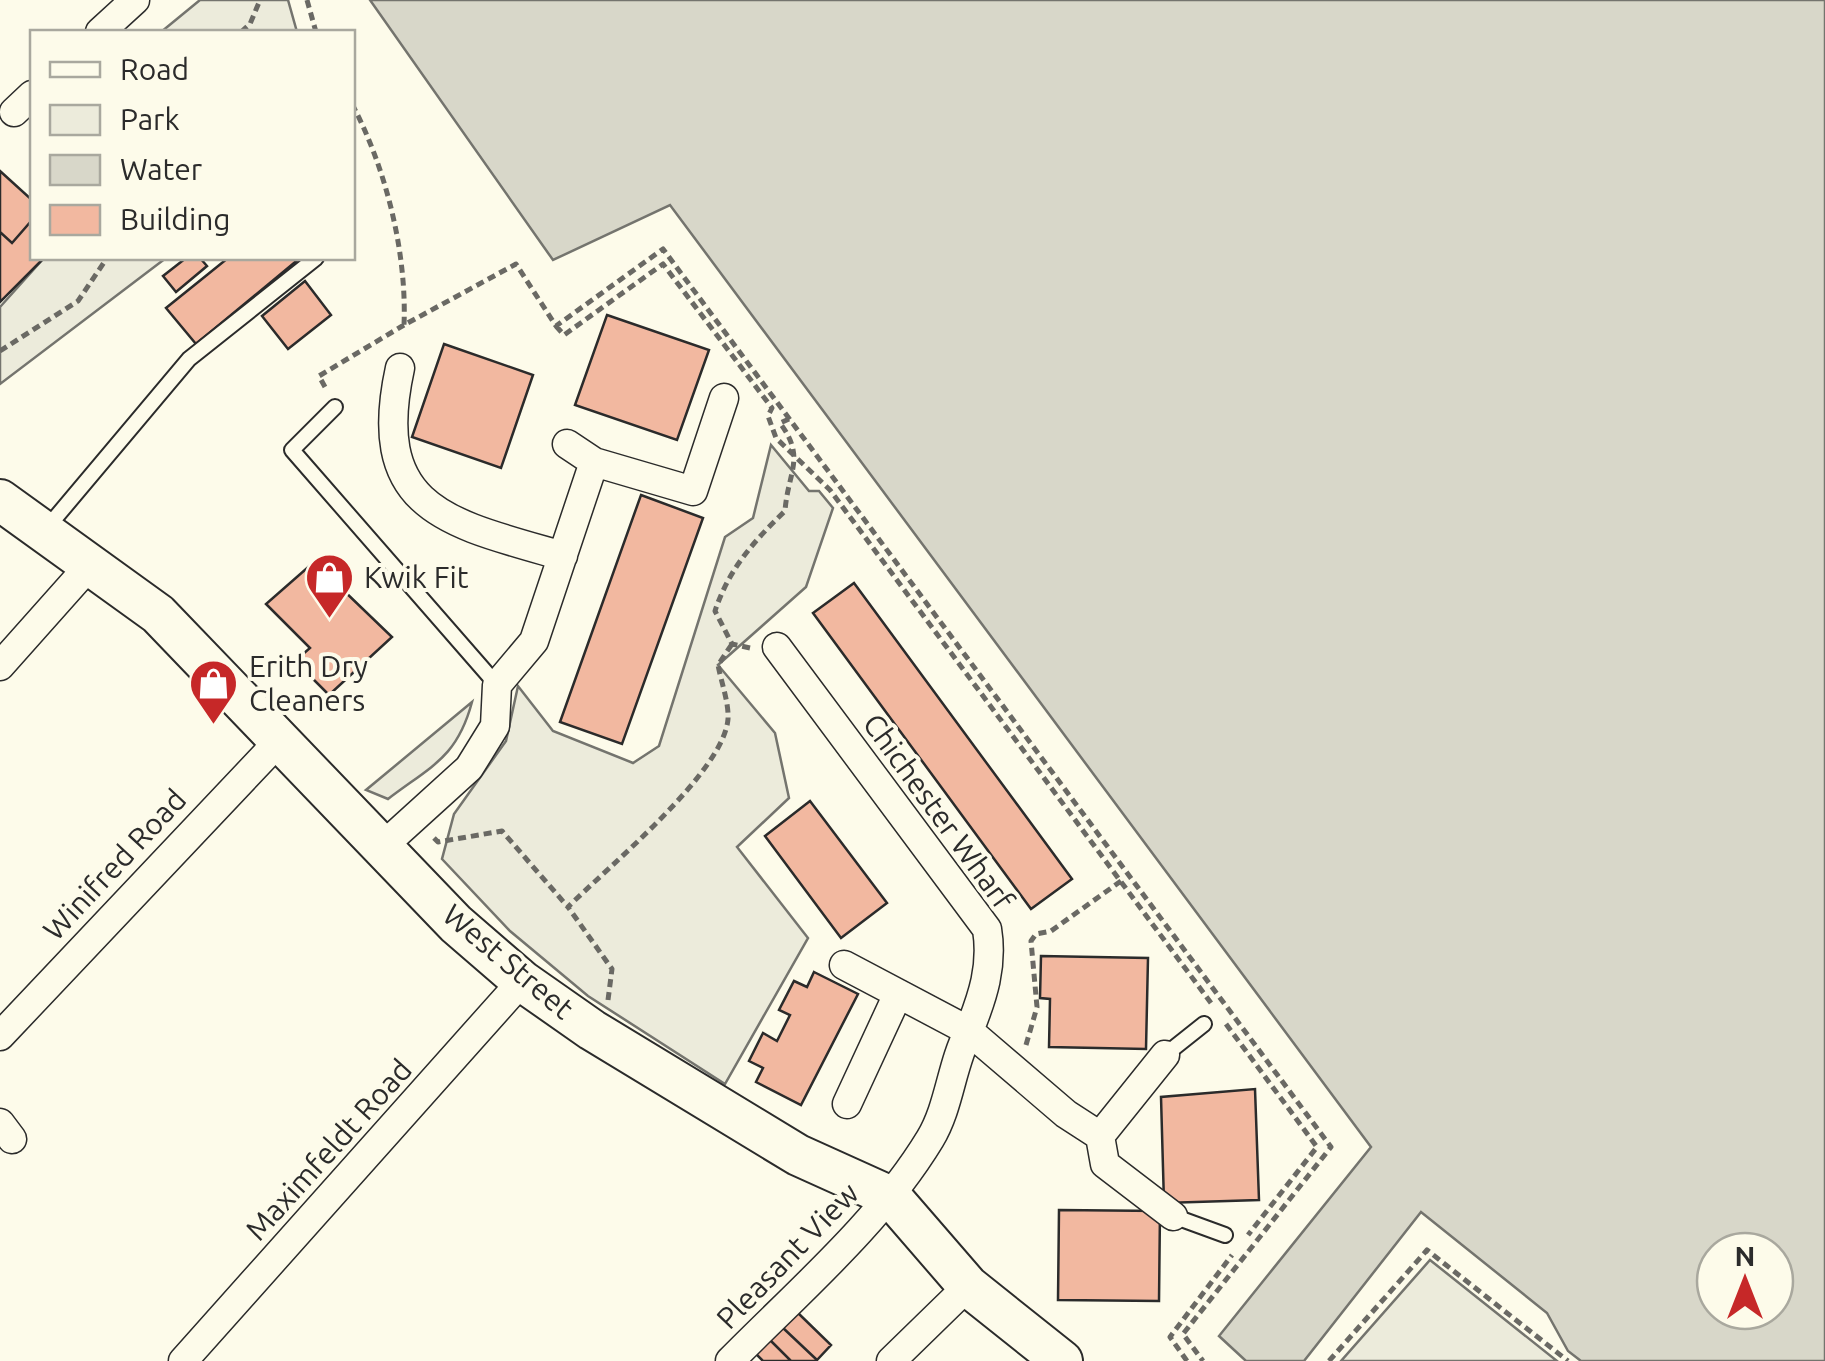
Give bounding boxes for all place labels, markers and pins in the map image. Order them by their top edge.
shop icon: Kwik Fit [303,552,355,620]
place label: Kwik Fit [364,560,469,594]
place label: Erith Dry Cleaners [249,649,368,717]
shop icon: Erith Dry Cleaners [188,658,240,726]

